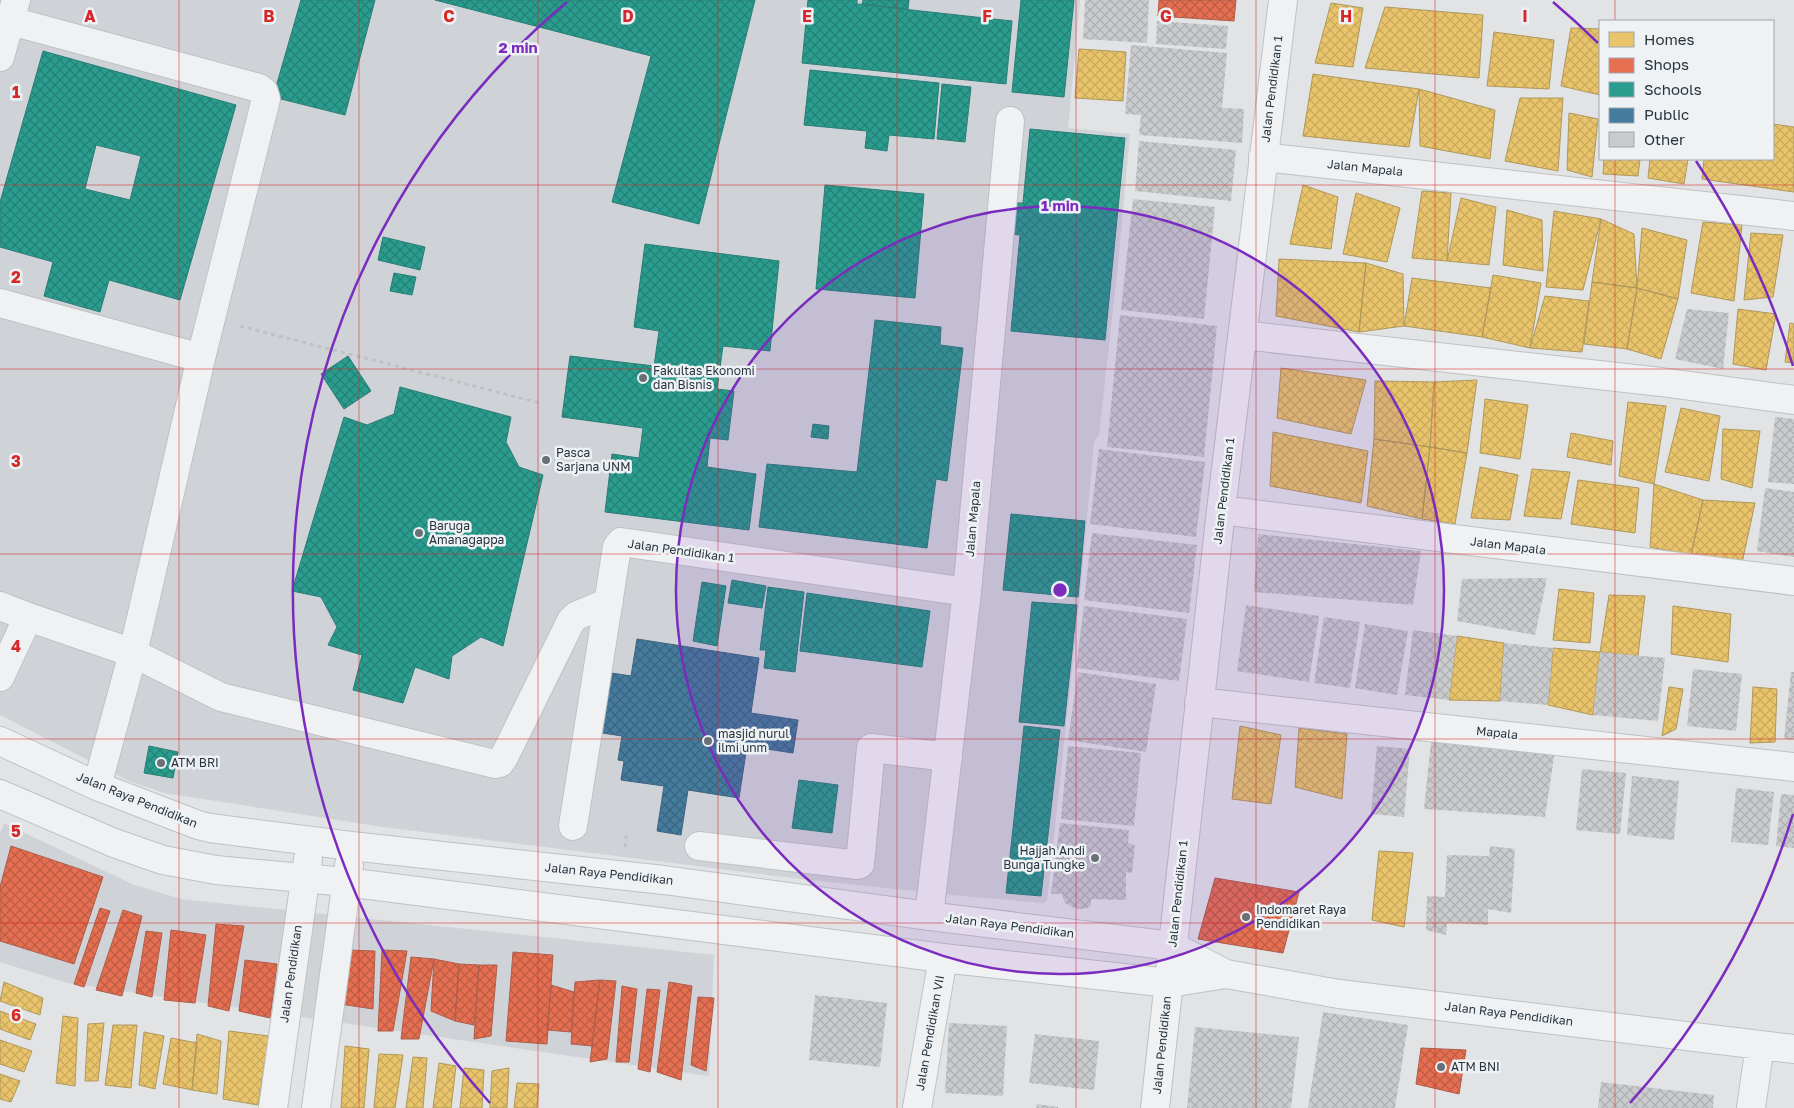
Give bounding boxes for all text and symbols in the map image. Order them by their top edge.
text: A [84,6,96,26]
text: B [263,6,275,26]
text: C [443,6,455,26]
text: D [622,6,634,26]
text: E [802,6,812,26]
text: F [982,6,992,26]
text: G [1160,6,1172,26]
text: H [1340,6,1352,26]
text: I [1522,6,1528,26]
legend [1599,20,1774,160]
text: Homes [1644,30,1694,48]
street label: Jalan Pendidikan 1 [1258,35,1286,143]
text: 2 min [498,38,538,56]
text: Shops [1644,55,1689,73]
text: Schools [1644,80,1702,98]
text: 1 [12,82,20,102]
text: Public [1644,105,1689,123]
text: Other [1644,130,1685,148]
street label: Jalan Mapala [1326,156,1404,179]
text: 1 min [1041,196,1079,214]
text: 2 [11,267,21,287]
place label: Fakultas Ekonomi dan Bisnis [653,363,755,392]
marker: Fakultas Ekonomi dan Bisnis [637,372,649,384]
street label: Jalan Pendidikan 1 [1210,437,1238,545]
place label: Pasca Sarjana UNM [556,445,631,474]
text: 3 [11,451,21,471]
marker: Pasca Sarjana UNM [540,454,552,466]
street label: Jalan Mapala [962,480,983,558]
place label: Baruga Amanagappa [429,518,504,547]
marker: Baruga Amanagappa [413,527,425,539]
street label: Jalan Mapala [1469,533,1547,558]
street label: Jalan Pendidikan 1 [627,536,735,565]
centre of rings [1051,581,1069,599]
text: 4 [11,636,21,656]
street label: Mapala [1475,723,1519,742]
place label: masjid nurul ilmi unm [718,726,789,755]
marker: masjid nurul ilmi unm [702,735,714,747]
place label: ATM BRI [171,755,219,770]
marker: ATM BRI [155,757,167,769]
street label: Jalan Raya Pendidikan [74,768,200,831]
text: 5 [11,821,21,841]
street label: Jalan Pendidikan 1 [1164,840,1191,948]
place label: Hajjah Andi Bunga Tungke [1003,843,1085,872]
marker: Hajjah Andi Bunga Tungke [1089,852,1101,864]
street label: Jalan Raya Pendidikan [544,859,674,888]
place label: Indomaret Raya Pendidikan [1256,902,1346,931]
street label: Jalan Raya Pendidikan [945,910,1075,941]
marker: Indomaret Raya Pendidikan [1240,911,1252,923]
street label: Jalan Pendidikan [276,924,305,1024]
street label: Jalan Pendidikan VII [912,974,947,1092]
street label: Jalan Pendidikan [1149,995,1174,1095]
street label: Jalan Raya Pendidikan [1444,998,1574,1029]
text: 6 [11,1005,21,1025]
place label: ATM BNI [1451,1059,1500,1074]
marker: ATM BNI [1435,1061,1447,1073]

